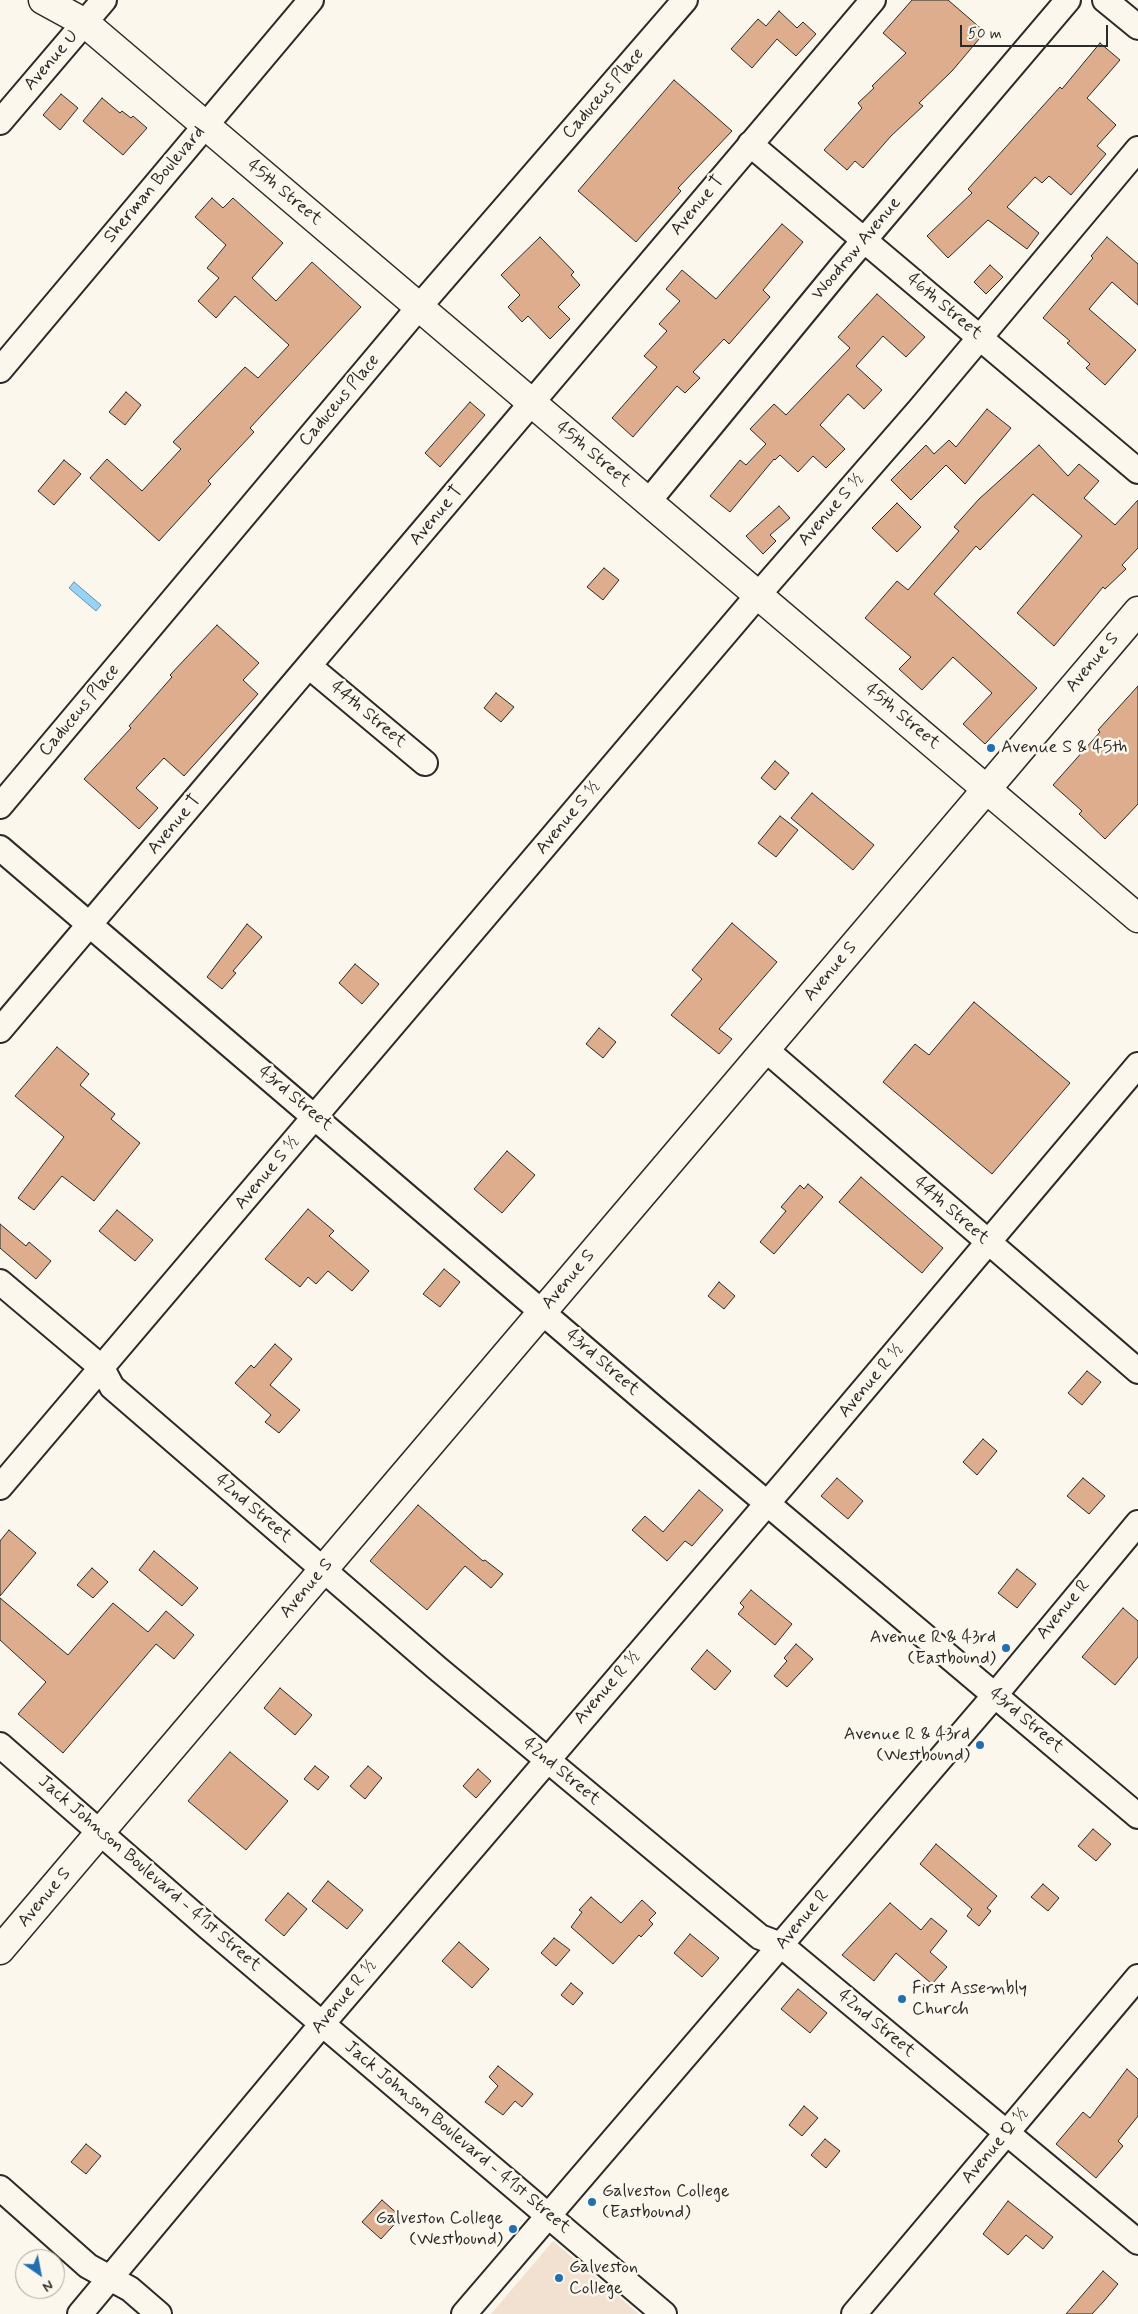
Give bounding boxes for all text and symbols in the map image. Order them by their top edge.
scale bar [963,15,1110,47]
text: 50 m [968,24,1002,44]
street label: Avenue U [20,26,84,96]
street label: Caduceus Place [559,44,649,144]
street label: Sherman Boulevard [100,122,210,248]
street label: 45th Street [242,155,326,231]
street label: Avenue T [667,172,729,240]
street label: Woodrow Avenue [808,193,906,305]
street label: 46th Street [902,269,986,345]
street label: Caduceus Place [295,350,385,452]
street label: 45th Street [551,417,635,493]
street label: Avenue S ½ [794,469,870,551]
street label: Avenue T [406,482,468,550]
street label: Avenue S [1062,629,1124,697]
street label: Caduceus Place [35,660,125,762]
street label: 44th Street [325,677,411,753]
street label: 45th Street [860,679,944,755]
place label: Avenue S & 45th [1001,737,1128,759]
marker: Avenue S & 45th [985,742,997,754]
street label: Avenue S ½ [532,777,606,859]
street label: Avenue T [144,791,206,859]
street label: Avenue S [800,938,862,1006]
street label: 43rd Street [253,1062,337,1136]
street label: Avenue S ½ [231,1132,305,1214]
street label: 44th Street [909,1172,993,1250]
street label: Avenue S [538,1246,600,1314]
street label: 43rd Street [561,1325,643,1401]
street label: Avenue R ½ [835,1339,909,1423]
street label: 42nd Street [210,1470,296,1548]
street label: Avenue S [276,1555,338,1623]
street label: Avenue R [1033,1576,1095,1644]
place label: Avenue R & 43rd (Eastbound) [870,1627,996,1670]
marker: Avenue R & 43rd (Eastbound) [1000,1642,1012,1654]
street label: Avenue R ½ [570,1647,646,1729]
street label: 43rd Street [984,1684,1068,1758]
place label: Avenue R & 43rd (Westbound) [844,1724,970,1766]
street label: 42nd Street [518,1733,604,1811]
marker: Avenue R & 43rd (Westbound) [974,1739,986,1751]
street label: Jack Johnson Boulevard - 41st Street [33,1771,265,1977]
street label: Avenue S [14,1864,76,1932]
street label: Avenue R [772,1886,834,1954]
street label: Avenue R ½ [308,1955,382,2039]
place label: First Assembly Church [912,1978,1027,2020]
street label: 42nd Street [833,1985,919,2063]
marker: First Assembly Church [896,1993,908,2005]
street label: Jack Johnson Boulevard - 41st Street [339,2037,575,2239]
street label: Avenue Q ½ [958,2103,1034,2189]
place label: Galveston College (Eastbound) [602,2181,729,2224]
marker: Galveston College (Eastbound) [586,2196,598,2208]
place label: Galveston College (Westbound) [376,2208,503,2250]
marker: Galveston College (Westbound) [507,2223,519,2235]
north arrow [15,2249,65,2299]
place label: Galveston College [569,2257,638,2300]
marker: Galveston College [553,2272,565,2284]
text: N [39,2276,56,2296]

